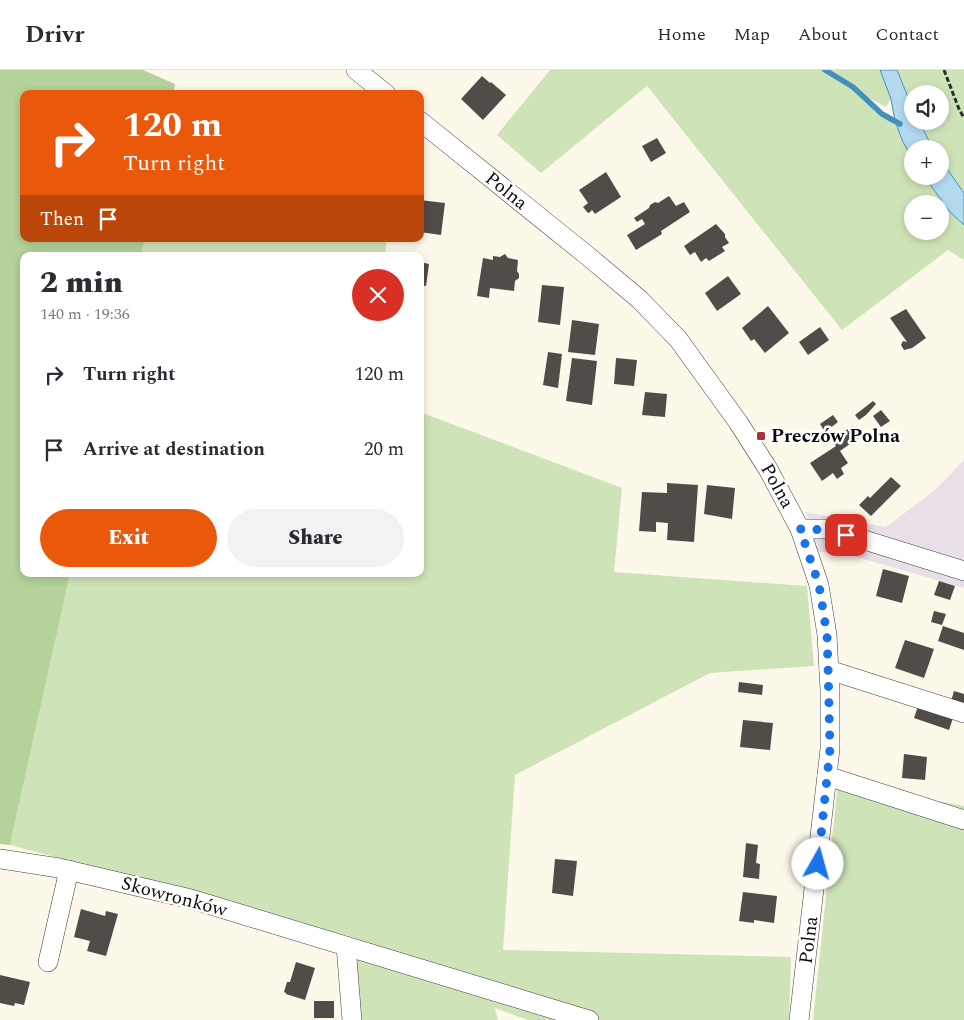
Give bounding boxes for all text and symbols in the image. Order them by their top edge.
text: Drivr [25,17,84,53]
text: Home [657,21,706,48]
text: Map [734,21,770,48]
text: About [798,21,848,48]
text: Contact [876,21,939,48]
map controls [904,85,949,240]
button: sound [904,85,949,130]
text: 120 m [123,99,222,152]
icon: right [40,110,105,175]
button: + [904,140,949,185]
text: Turn right [123,147,225,180]
street label: Polna [478,165,534,218]
button: − [904,195,949,240]
text: Then [40,205,84,234]
icon: arrive [94,205,122,233]
text: 2 min [40,260,123,306]
button: close [352,269,404,321]
text: 140 m · 19:36 [40,302,130,326]
text: Turn right [83,360,176,389]
text: 120 m [354,360,404,389]
icon: right [40,361,68,389]
place label: Preczów Polna [771,422,900,451]
marker: Preczów Polna [755,430,767,442]
text: Arrive at destination [83,435,265,464]
text: 20 m [364,435,404,464]
icon: arrive [40,436,68,464]
street label: Polna [753,458,802,515]
button: Exit [40,509,217,567]
button: Share [227,509,404,567]
pin [825,514,867,556]
icon: arrive [832,521,860,549]
position arrow [791,837,843,889]
street label: Skowronków [118,869,231,925]
street label: Polna [792,914,826,966]

